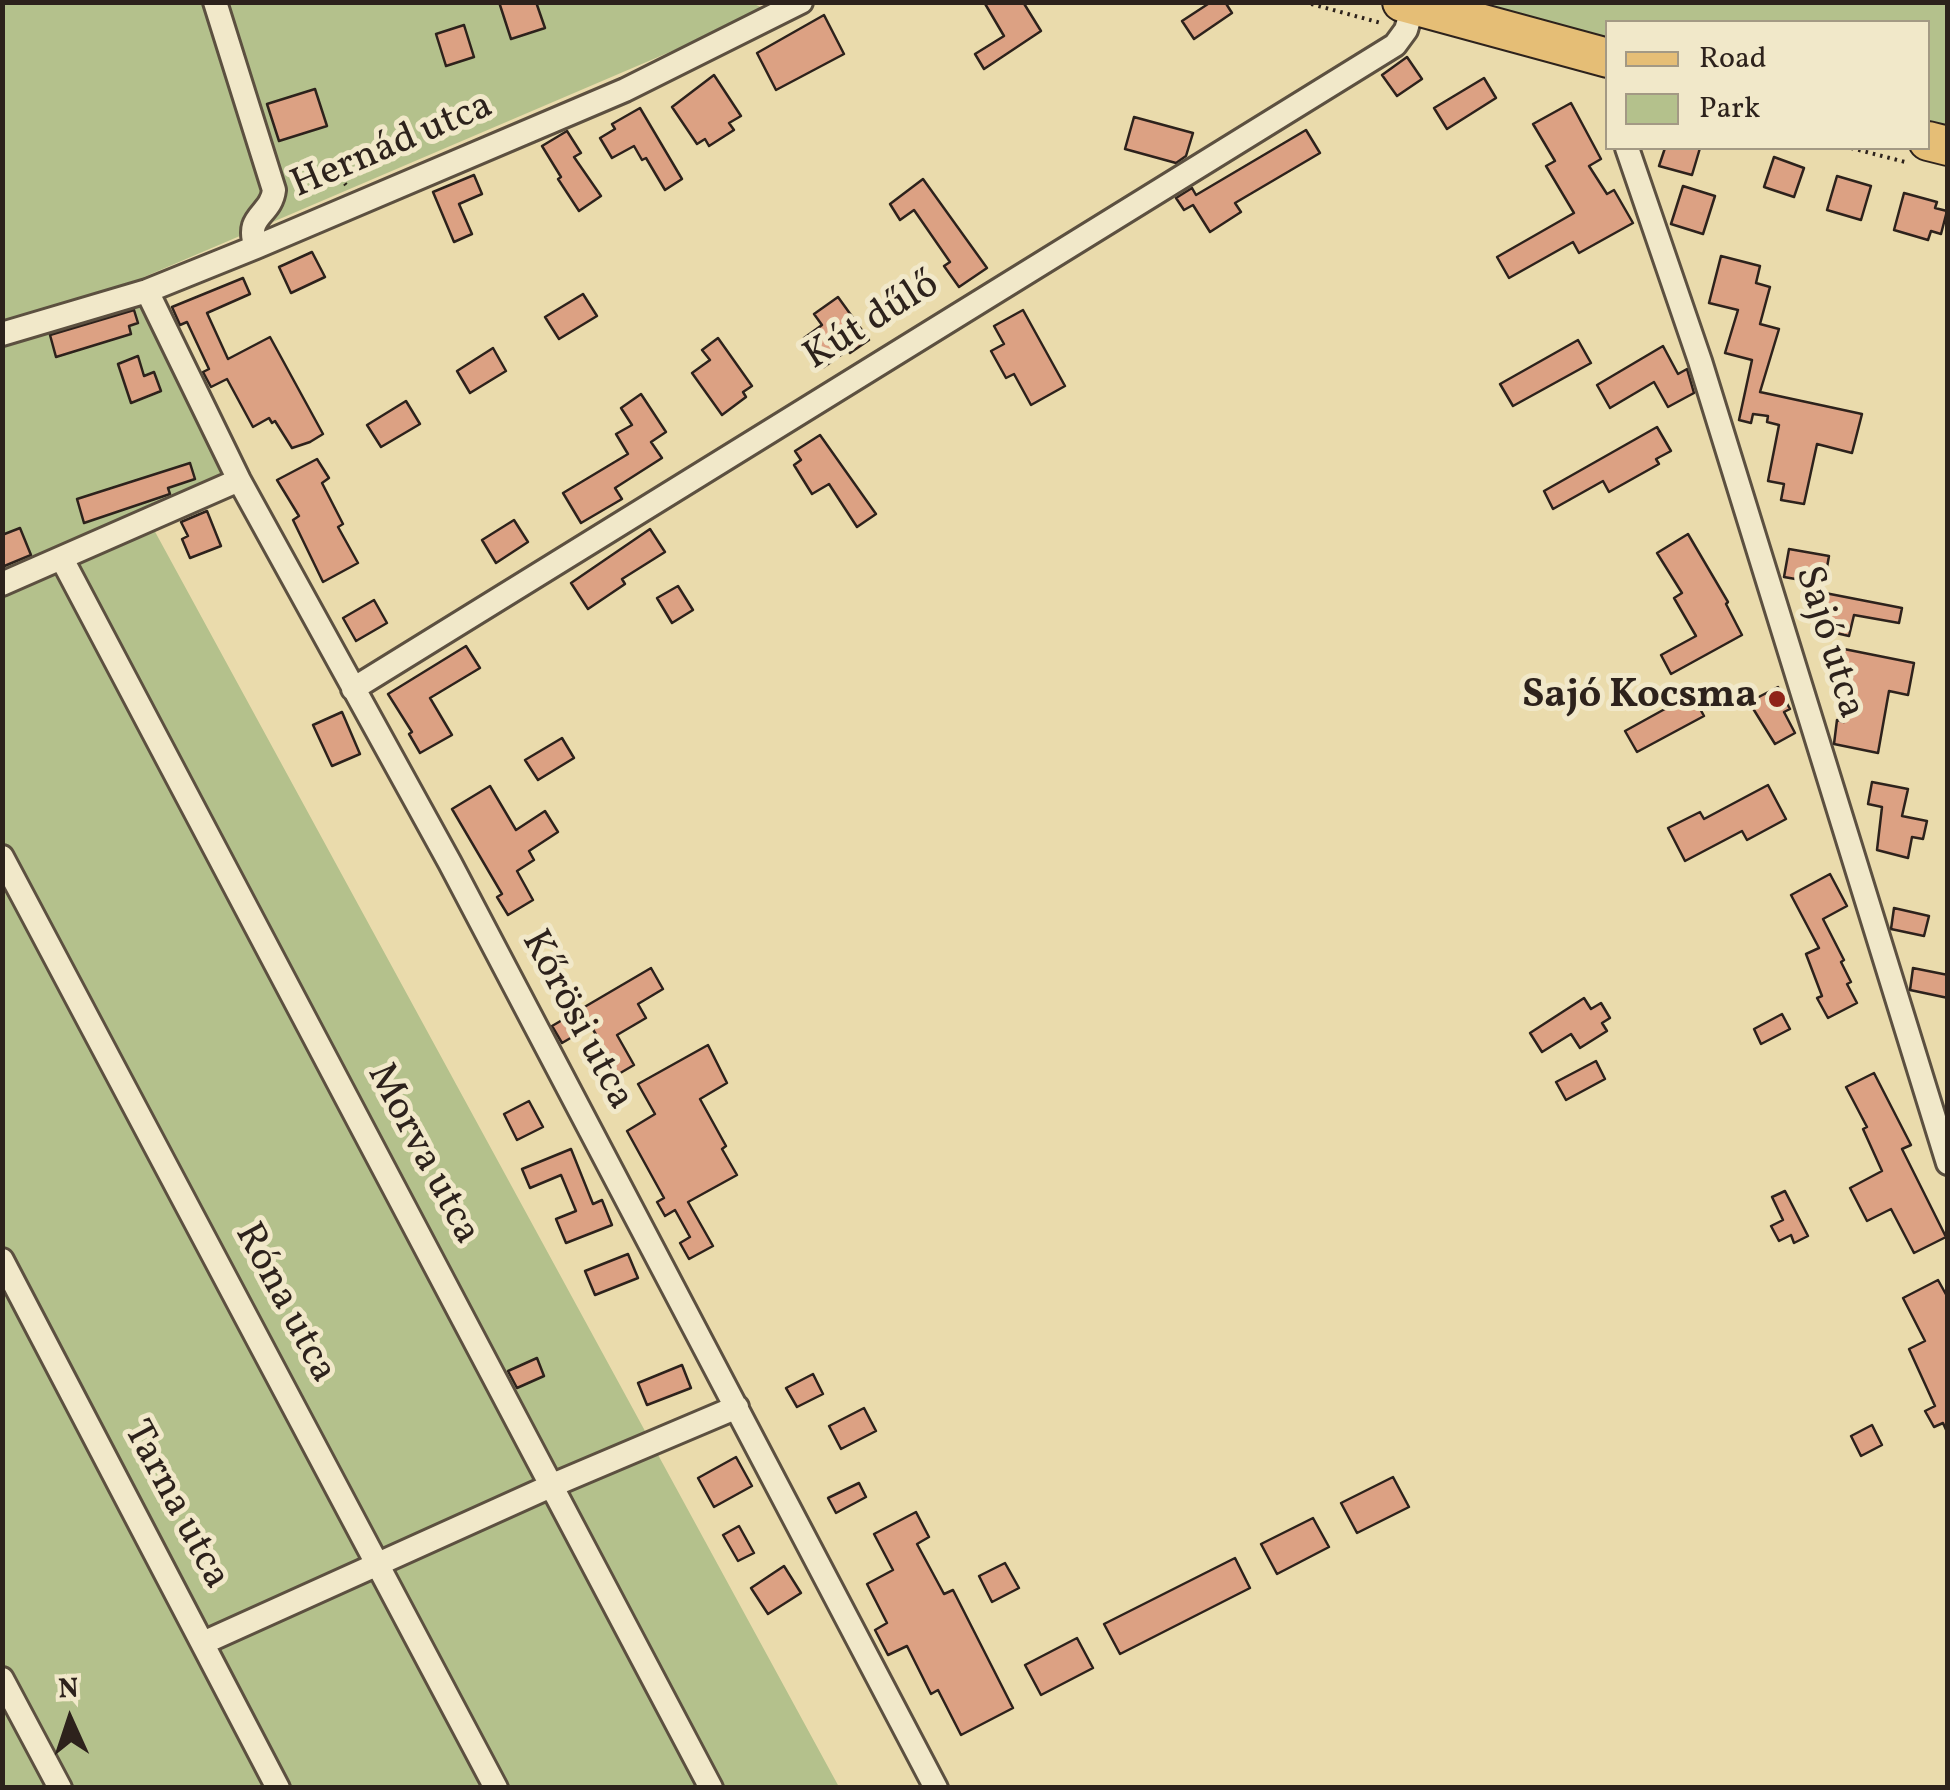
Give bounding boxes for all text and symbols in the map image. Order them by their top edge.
legend [1605,20,1930,150]
text: Road [1699,38,1767,80]
street label: Hernád utca [285,84,501,212]
text: Park [1699,88,1760,130]
street label: Kút dűlő [797,263,949,383]
street label: Sajó utca [1781,561,1873,725]
place label: Sajó Kocsma [1522,675,1757,723]
marker: Sajó Kocsma [1766,688,1788,710]
street label: Kőrösi utca [508,923,642,1119]
street label: Morva utca [353,1057,489,1253]
street label: Róna utca [221,1216,345,1392]
street label: Tarna utca [110,1414,238,1598]
north arrow [20,1670,120,1770]
text: N [57,1670,80,1710]

